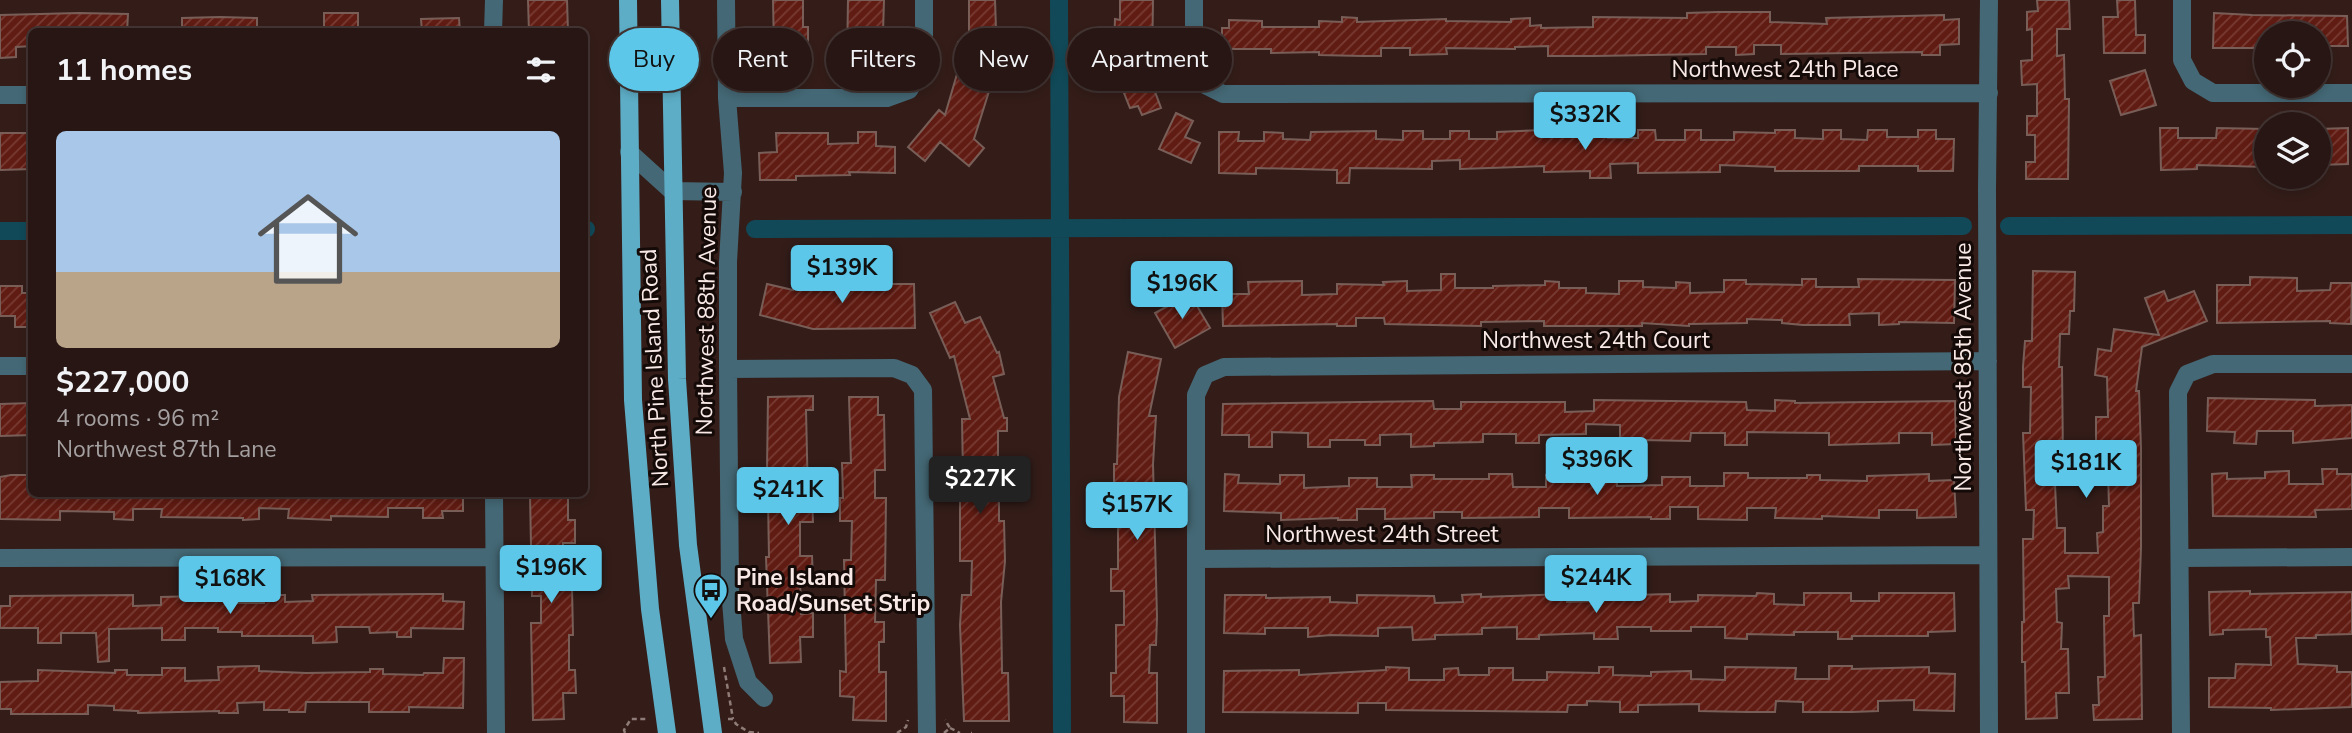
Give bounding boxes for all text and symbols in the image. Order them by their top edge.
map controls [2254,21,2331,189]
button: locate [2254,21,2331,98]
chip: Buy [609,28,699,91]
chip: Rent [713,28,812,91]
chip: Filters [826,28,940,91]
chip: New [954,28,1053,91]
chip: Apartment [1067,28,1232,91]
text: 11 homes [56,50,192,91]
icon: filters [522,51,560,89]
street label: Northwest 24th Place [1672,54,1898,85]
pin: $332K [1536,92,1634,152]
text: $332K [1550,99,1620,130]
button: layers [2254,112,2331,189]
icon: home [245,176,371,302]
street label: Northwest 88th Avenue [689,186,724,436]
street label: Northwest 85th Avenue [1948,243,1979,491]
pin: $139K [793,246,891,305]
street label: North Pine Island Road [633,248,676,488]
text: $139K [807,252,877,283]
pin: $196K [1133,262,1231,321]
text: $196K [1147,268,1217,299]
street label: Northwest 24th Court [1482,325,1711,356]
text: $227,000 [56,362,189,403]
text: 4 rooms · 96 m² [56,403,219,434]
text: Northwest 87th Lane [56,434,277,465]
pin: $396K [1548,438,1646,497]
pin: $181K [2037,440,2135,500]
text: $396K [1562,444,1632,475]
text: $181K [2051,447,2121,478]
pin: $227K [931,456,1029,516]
text: $227K [945,463,1015,494]
pin: $241K [739,468,837,527]
text: $241K [753,474,823,505]
pin: $157K [1088,482,1186,542]
text: $157K [1102,489,1172,520]
street label: Northwest 24th Street [1265,519,1500,550]
pin: $196K [502,546,600,605]
text: $196K [516,552,586,583]
pin: $168K [181,556,279,616]
pin: $244K [1547,556,1645,615]
place label: Pine Island Road/Sunset Strip [736,562,930,619]
text: $244K [1561,562,1631,593]
text: $168K [195,563,265,594]
bus stop icon: Pine Island Road/Sunset Strip [692,571,730,620]

